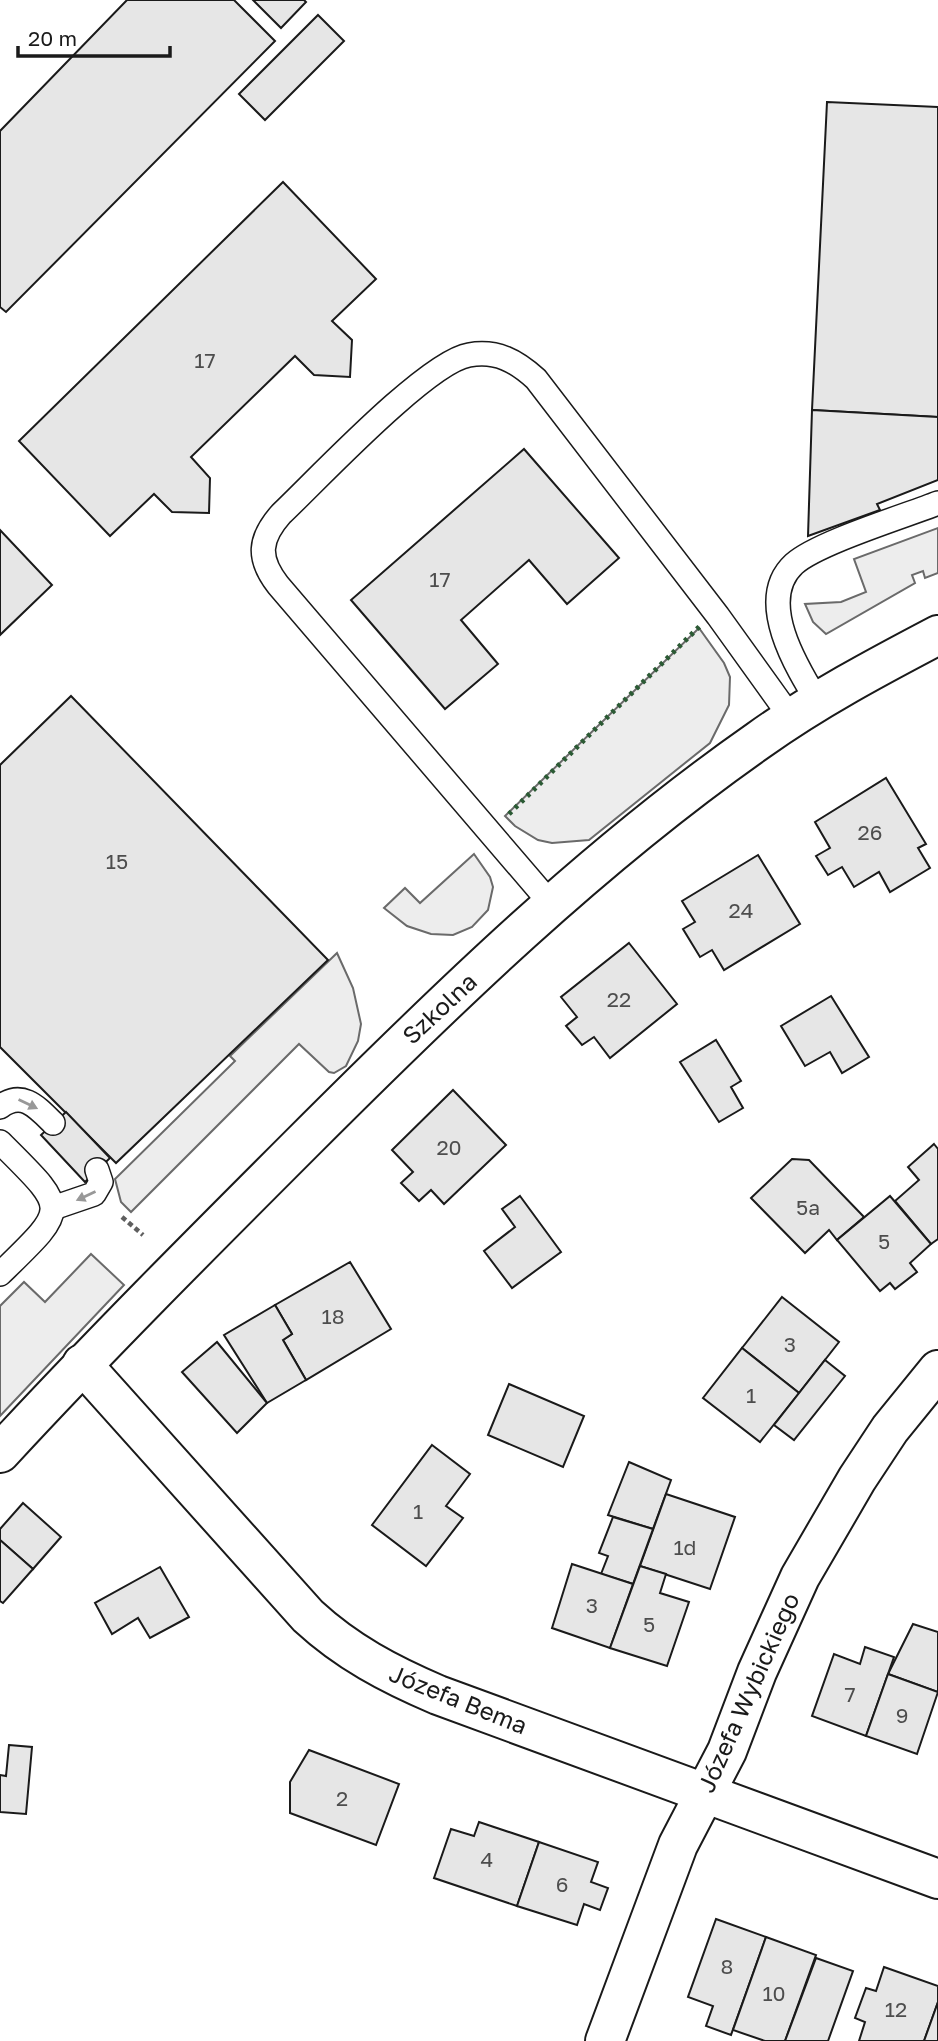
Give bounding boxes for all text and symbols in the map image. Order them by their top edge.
scale bar [18,14,170,58]
text: 20 m [28,25,77,51]
house number: 17 [194,347,216,373]
house number: 17 [429,566,451,592]
house number: 26 [858,819,882,845]
house number: 15 [106,848,128,874]
house number: 24 [729,897,754,923]
street label: Szkolna [396,966,482,1049]
house number: 22 [607,986,631,1012]
one-way arrow [18,1098,39,1110]
house number: 20 [436,1134,462,1160]
one-way arrow [76,1190,96,1202]
house number: 5a [796,1194,820,1220]
house number: 5 [878,1228,890,1254]
house number: 18 [322,1303,345,1329]
house number: 3 [784,1331,796,1357]
house number: 1 [746,1382,756,1408]
house number: 1 [413,1498,423,1524]
house number: 1d [673,1534,697,1560]
street label: Józefa Wybickiego [691,1588,805,1797]
house number: 3 [586,1592,598,1618]
house number: 5 [643,1611,655,1637]
street label: Józefa Bema [385,1658,532,1739]
house number: 7 [844,1681,856,1707]
house number: 9 [896,1702,908,1728]
house number: 2 [336,1785,348,1811]
house number: 4 [481,1846,493,1872]
house number: 6 [556,1871,568,1897]
house number: 8 [721,1953,733,1979]
house number: 10 [762,1980,786,2006]
house number: 12 [885,1996,907,2022]

